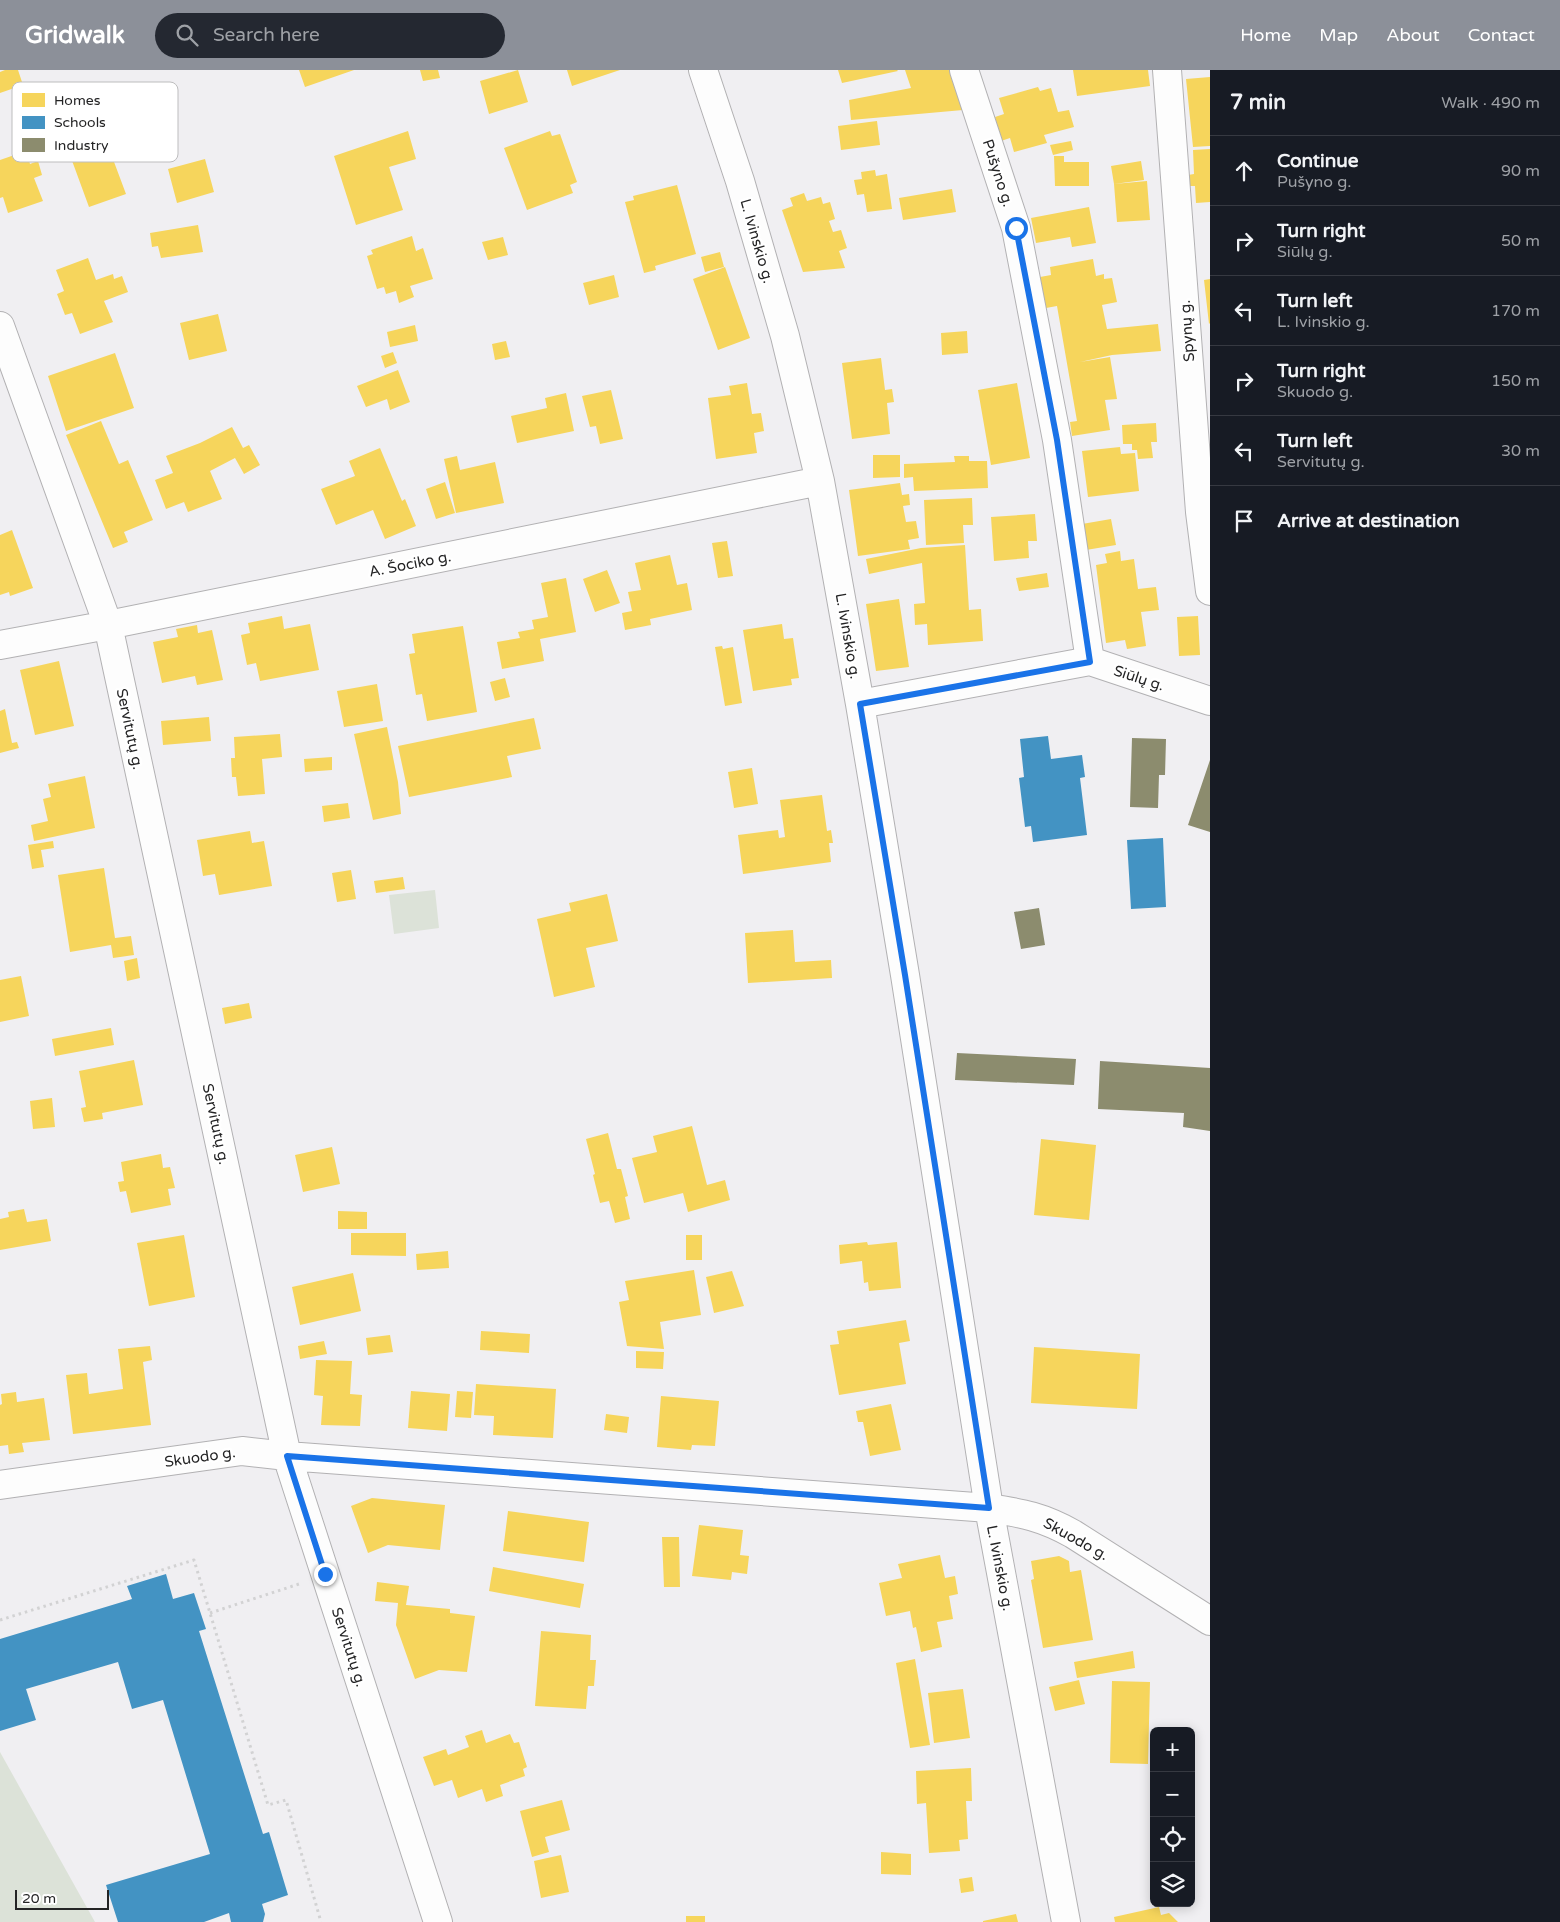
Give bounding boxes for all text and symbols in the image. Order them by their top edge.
search box [155,13,505,58]
text: Gridwalk [25,21,125,50]
icon: search [173,21,201,49]
text: Search here [213,24,320,46]
text: Home [1240,24,1291,46]
text: Map [1319,24,1358,46]
text: About [1386,24,1440,46]
text: Contact [1468,24,1535,46]
legend [12,82,178,162]
text: 7 min [1230,90,1286,115]
text: Homes [54,92,101,109]
text: Walk · 490 m [1441,93,1540,113]
text: Schools [54,114,106,131]
text: Industry [54,137,109,154]
street label: Pušyno g. [979,137,1017,209]
text: Continue [1277,150,1359,172]
icon: ahead [1230,157,1258,185]
text: 90 m [1501,161,1540,181]
text: Pušyno g. [1277,172,1351,192]
street label: L. Ivinskio g. [736,197,778,285]
route start [1005,217,1028,240]
text: Turn right [1277,220,1365,242]
icon: right [1230,227,1258,255]
text: 50 m [1501,231,1540,251]
text: Siūlų g. [1277,242,1333,262]
text: Turn left [1277,290,1353,312]
icon: left [1230,297,1258,325]
street label: Spynų g. [1176,299,1198,363]
text: 170 m [1491,301,1540,321]
text: L. Ivinskio g. [1277,312,1370,332]
text: Turn right [1277,360,1365,382]
icon: right [1230,367,1258,395]
text: 150 m [1491,371,1540,391]
text: Skuodo g. [1277,382,1353,402]
text: Turn left [1277,430,1353,452]
icon: left [1230,437,1258,465]
text: 30 m [1501,441,1540,461]
text: Servitutų g. [1277,452,1365,472]
icon: arrive [1230,507,1258,535]
text: Arrive at destination [1277,510,1460,532]
street label: A. Šociko g. [367,547,453,581]
street label: L. Ivinskio g. [832,592,864,680]
street label: Siūlų g. [1111,661,1167,695]
street label: Servitutų g. [113,687,147,771]
street label: Servitutų g. [199,1082,233,1166]
street label: Skuodo g. [163,1443,237,1471]
street label: Skuodo g. [1040,1514,1112,1564]
street label: L. Ivinskio g. [983,1524,1017,1612]
route end [314,1563,337,1586]
street label: Servitutų g. [328,1605,370,1689]
map controls [1150,1727,1195,1907]
button: + [1150,1727,1195,1772]
button: − [1150,1772,1195,1817]
button: locate [1150,1817,1195,1862]
button: layers [1150,1862,1195,1907]
scale bar [15,1887,109,1910]
text: 20 m [22,1890,56,1907]

